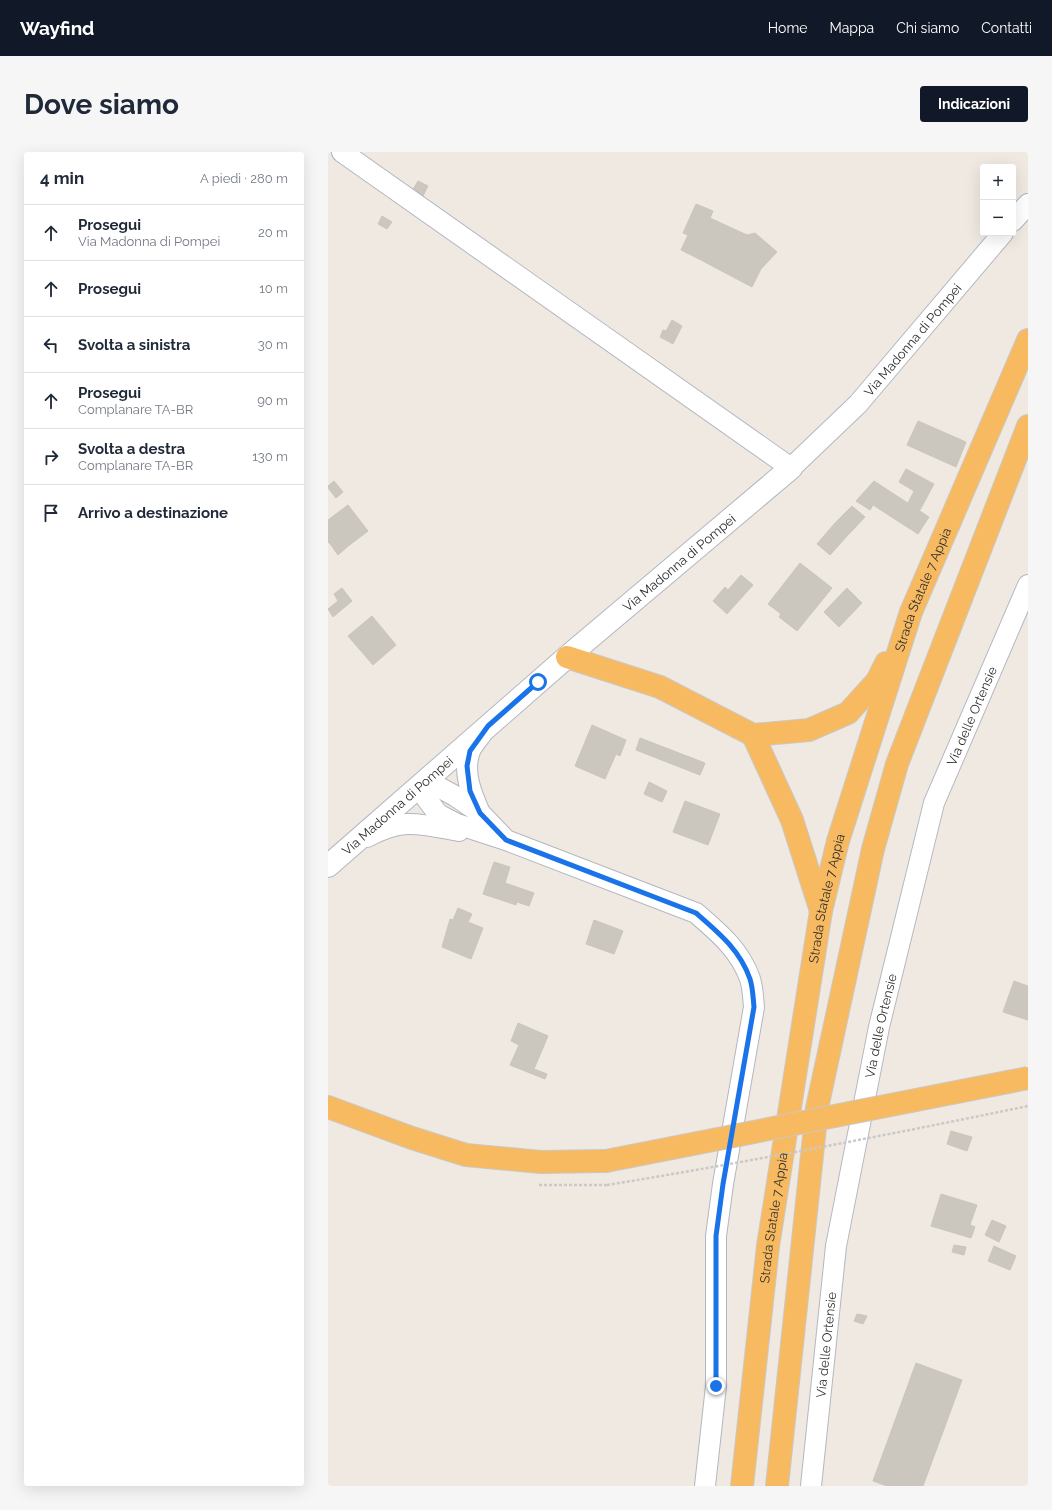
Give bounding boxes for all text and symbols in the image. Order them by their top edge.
text: Wayfind [20,17,94,39]
text: Home [768,20,807,36]
text: Mappa [829,20,874,36]
text: Chi siamo [896,20,959,36]
text: Contatti [981,20,1032,36]
button: Indicazioni [920,86,1028,122]
text: Dove siamo [24,88,179,121]
map controls [980,164,1016,236]
button: + [980,164,1016,200]
text: 4 min [40,168,84,188]
text: A piedi · 280 m [200,171,288,186]
button: − [980,200,1016,236]
text: Prosegui [78,216,141,234]
icon: ahead [40,222,62,244]
text: 20 m [258,225,288,240]
text: Via Madonna di Pompei [78,234,220,249]
icon: ahead [40,278,62,300]
text: Prosegui [78,280,141,298]
text: 10 m [259,281,288,296]
street label: Via Madonna di Pompei [861,281,965,399]
icon: left [40,334,62,356]
text: Svolta a sinistra [78,336,190,354]
text: 30 m [258,337,288,352]
text: Prosegui [78,384,141,402]
icon: ahead [40,390,62,412]
text: 90 m [257,393,288,408]
text: Complanare TA-BR [78,402,193,417]
text: Svolta a destra [78,440,185,458]
icon: right [40,446,62,468]
text: 130 m [252,449,288,464]
text: Complanare TA-BR [78,458,193,473]
icon: arrive [40,502,62,524]
text: Arrivo a destinazione [78,504,228,522]
street label: Via Madonna di Pompei [620,511,739,615]
street label: Strada Statale 7 Appia [892,526,954,654]
street label: Via delle Ortensie [944,664,1000,768]
route start [529,673,547,691]
street label: Via Madonna di Pompei [339,753,456,858]
street label: Strada Statale 7 Appia [806,832,848,964]
street label: Via delle Ortensie [862,972,900,1079]
street label: Strada Statale 7 Appia [757,1151,791,1284]
street label: Via delle Ortensie [813,1291,839,1399]
route end [707,1377,725,1395]

